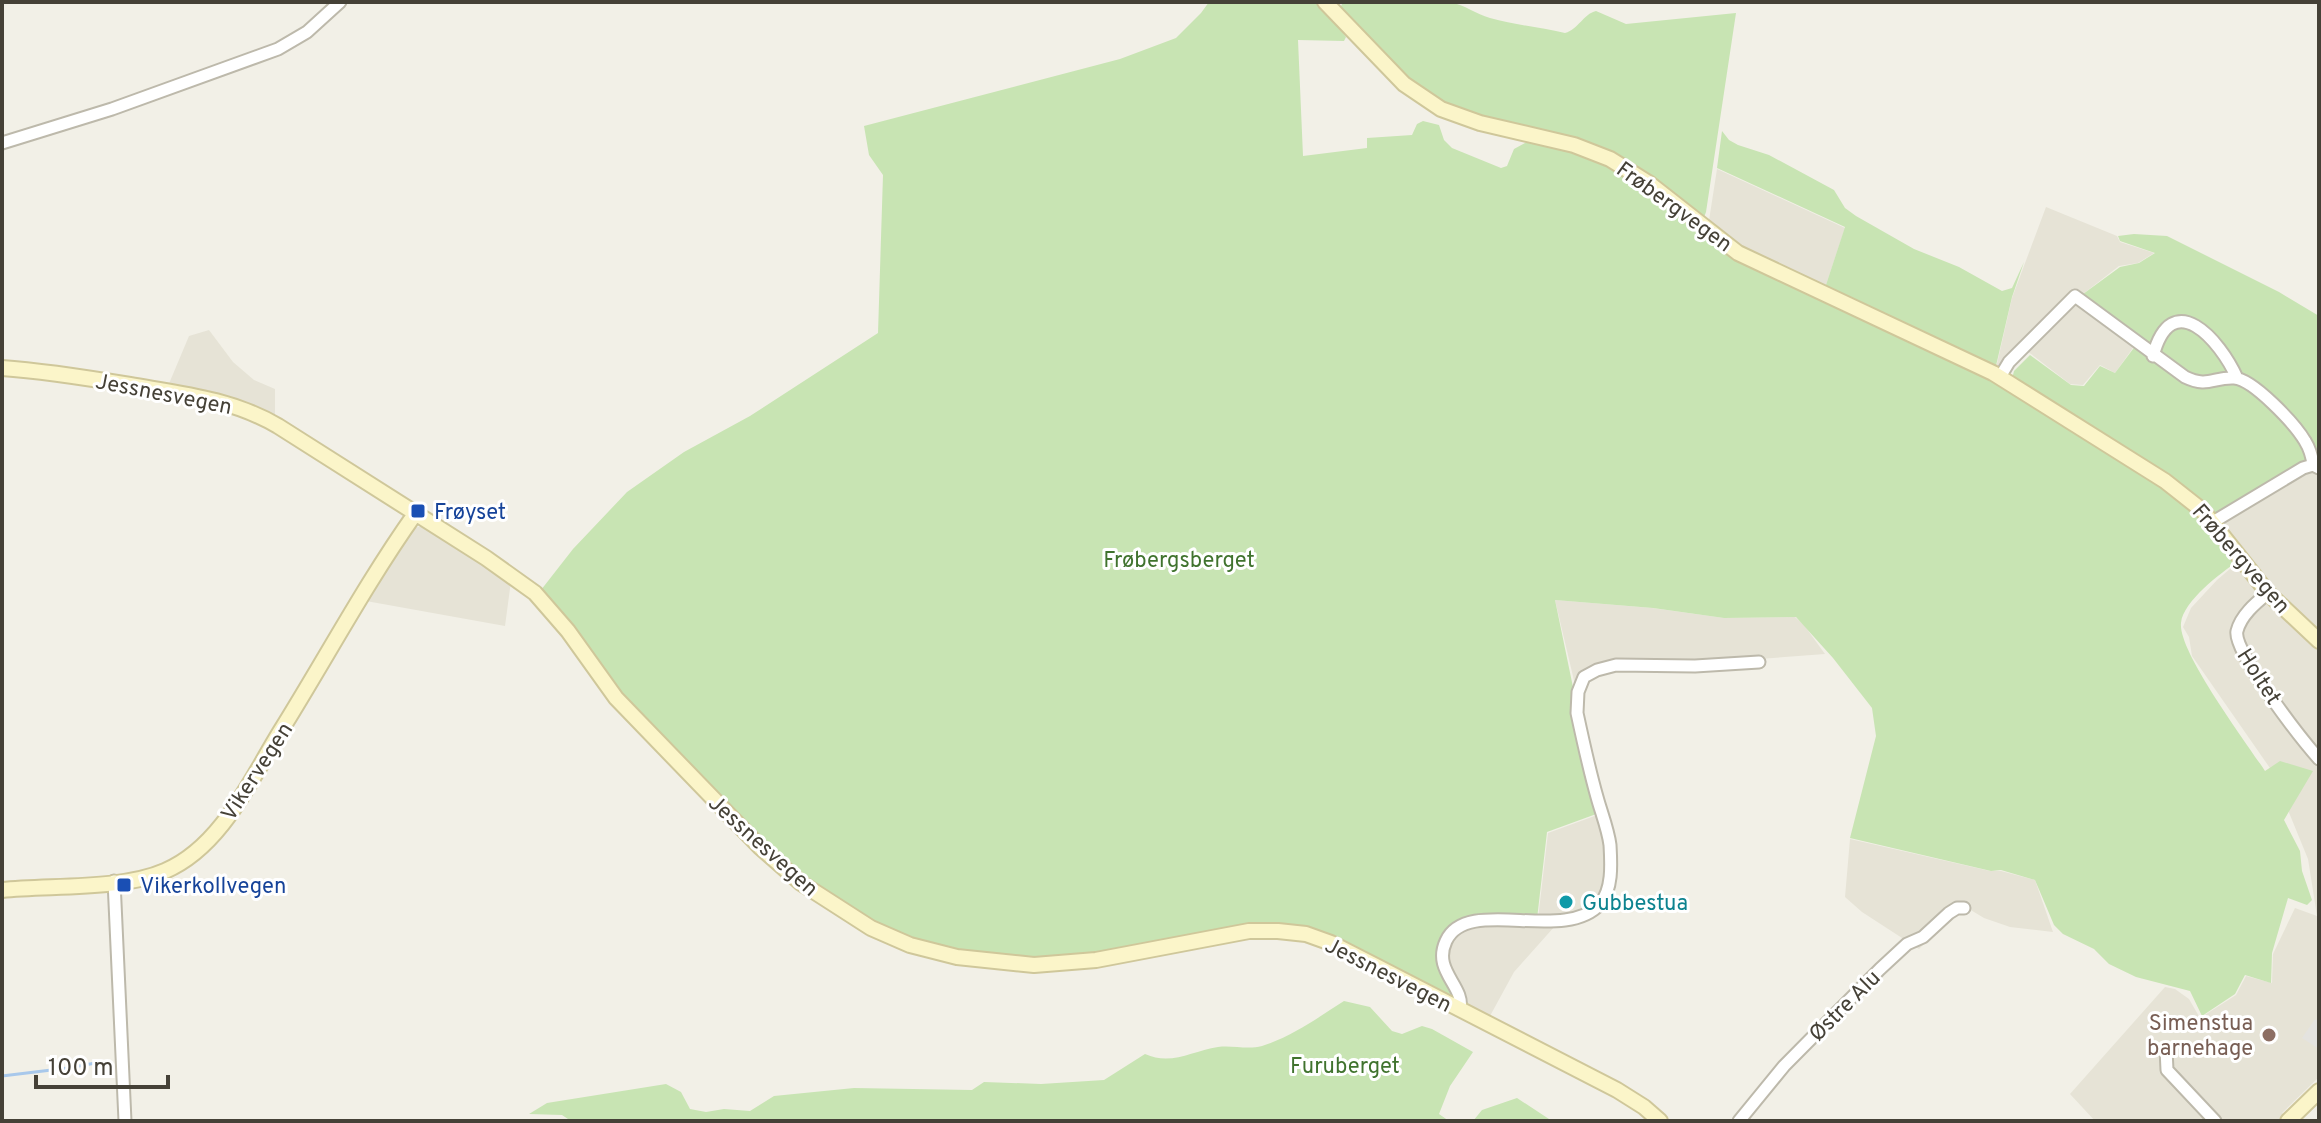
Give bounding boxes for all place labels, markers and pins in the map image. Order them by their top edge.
place label: Frøyset [434,500,506,527]
marker: Frøyset [409,502,427,520]
place label: Vikerkollvegen [140,874,286,901]
marker: Vikerkollvegen [115,876,133,894]
place label: Gubbestua [1582,891,1688,918]
marker: Gubbestua [1557,893,1575,911]
place label: Simenstua barnehage [2147,1011,2253,1063]
marker: Simenstua barnehage [2260,1026,2278,1044]

